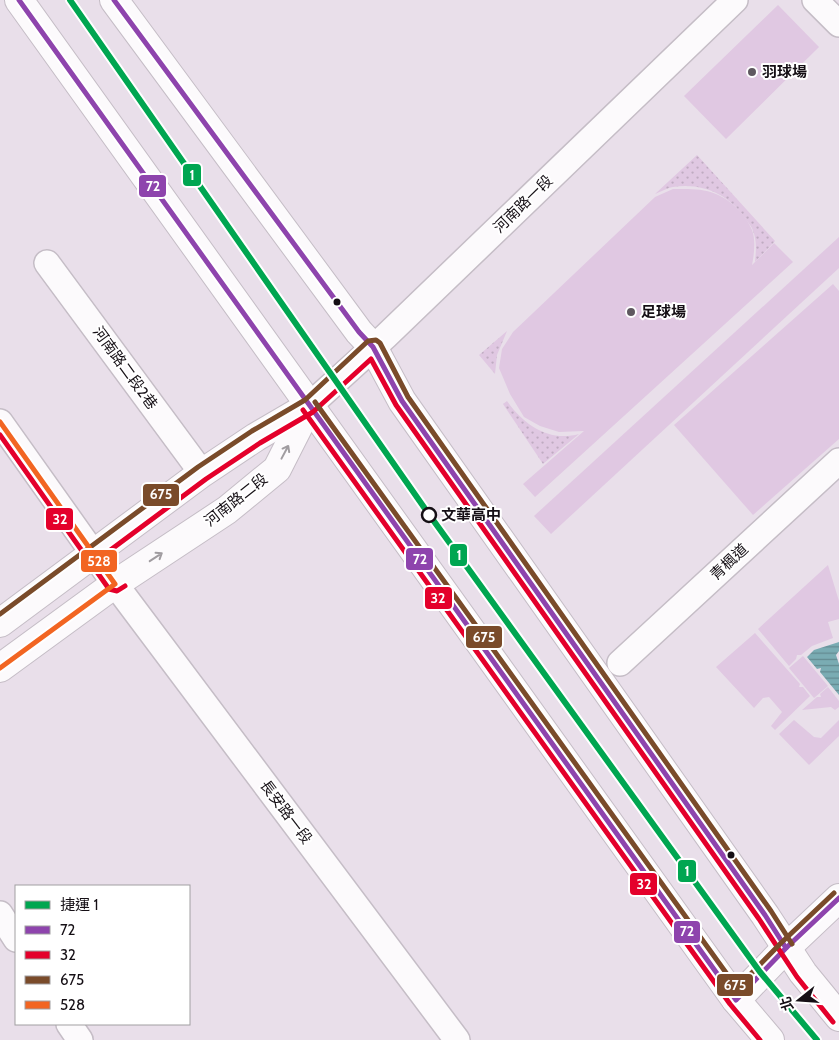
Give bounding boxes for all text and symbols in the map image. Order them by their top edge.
place label: 羽球場 [762,63,807,81]
marker: 羽球場 [746,66,758,78]
line badge: 1 [182,163,202,187]
text: 1 [189,166,195,184]
street label: 河南路一段 [490,171,556,237]
line badge: 72 [138,174,167,198]
text: 72 [146,177,160,195]
unlabelled marker [332,297,342,307]
place label: 足球場 [641,303,686,321]
marker: 足球場 [625,306,637,318]
street label: 河南路二段2巷 [89,323,161,413]
one-way arrow [281,445,290,460]
street label: 河南路二段 [201,470,271,530]
line badge: 675 [142,483,180,507]
text: 675 [150,485,172,503]
place label: 文華高中 [441,506,501,524]
line badge: 32 [45,507,74,531]
marker: 文華高中 [421,507,437,523]
text: 32 [53,510,67,528]
street label: 青楓道 [706,540,752,584]
line badge: 1 [449,543,468,567]
text: 1 [456,546,462,564]
line badge: 72 [405,547,434,571]
line badge: 528 [80,549,118,573]
text: 72 [413,550,427,568]
text: 528 [87,552,111,570]
one-way arrow [148,552,162,562]
line badge: 32 [424,586,453,610]
text: 32 [431,589,445,607]
line badge: 675 [465,625,503,649]
text: 675 [473,628,495,646]
street label: 長安路一段 [256,777,316,847]
unlabelled marker [726,850,736,860]
line badge: 1 [677,859,697,883]
text: 1 [684,862,690,880]
line badge: 32 [629,872,658,896]
text: 32 [637,875,651,893]
legend [15,885,190,1025]
text: 捷運 1 [60,896,98,914]
line badge: 72 [673,920,701,944]
text: 72 [60,921,76,939]
text: 72 [680,922,694,940]
text: 32 [60,946,76,964]
text: 675 [60,971,84,989]
line badge: 675 [716,973,754,997]
north arrow [774,975,824,1025]
text: 675 [724,976,746,994]
text: 北 [776,994,797,1013]
text: 528 [60,996,85,1014]

